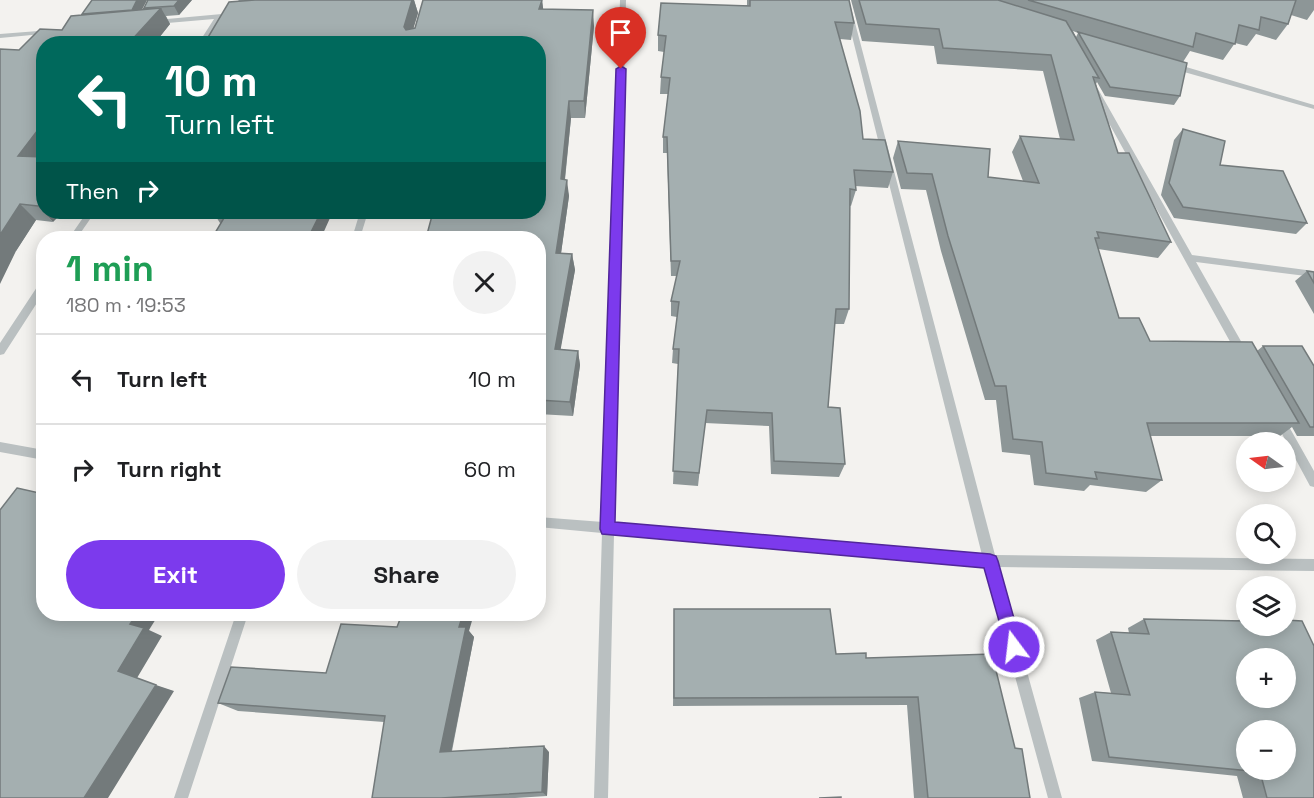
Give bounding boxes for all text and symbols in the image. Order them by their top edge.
pin [595,7,646,69]
icon: arrive [604,16,637,49]
text: 10 m [165,55,258,108]
icon: left [66,60,144,138]
text: Turn left [165,107,275,142]
icon: right [131,174,164,207]
text: Then [66,177,119,205]
text: 1 min [66,246,154,292]
button: close [453,251,516,314]
text: 180 m · 19:53 [66,292,186,318]
icon: left [66,363,99,396]
text: Turn left [117,365,207,393]
text: 10 m [468,365,516,393]
north arrow [1236,432,1296,492]
map controls [1236,432,1296,780]
icon: right [66,453,99,486]
text: Turn right [117,455,222,483]
text: 60 m [464,455,516,483]
button: search [1236,504,1296,564]
button: Exit [66,540,285,609]
button: Share [297,540,516,609]
button: layers [1236,576,1296,636]
position arrow [982,615,1046,679]
button: + [1236,648,1296,708]
button: − [1236,720,1296,780]

